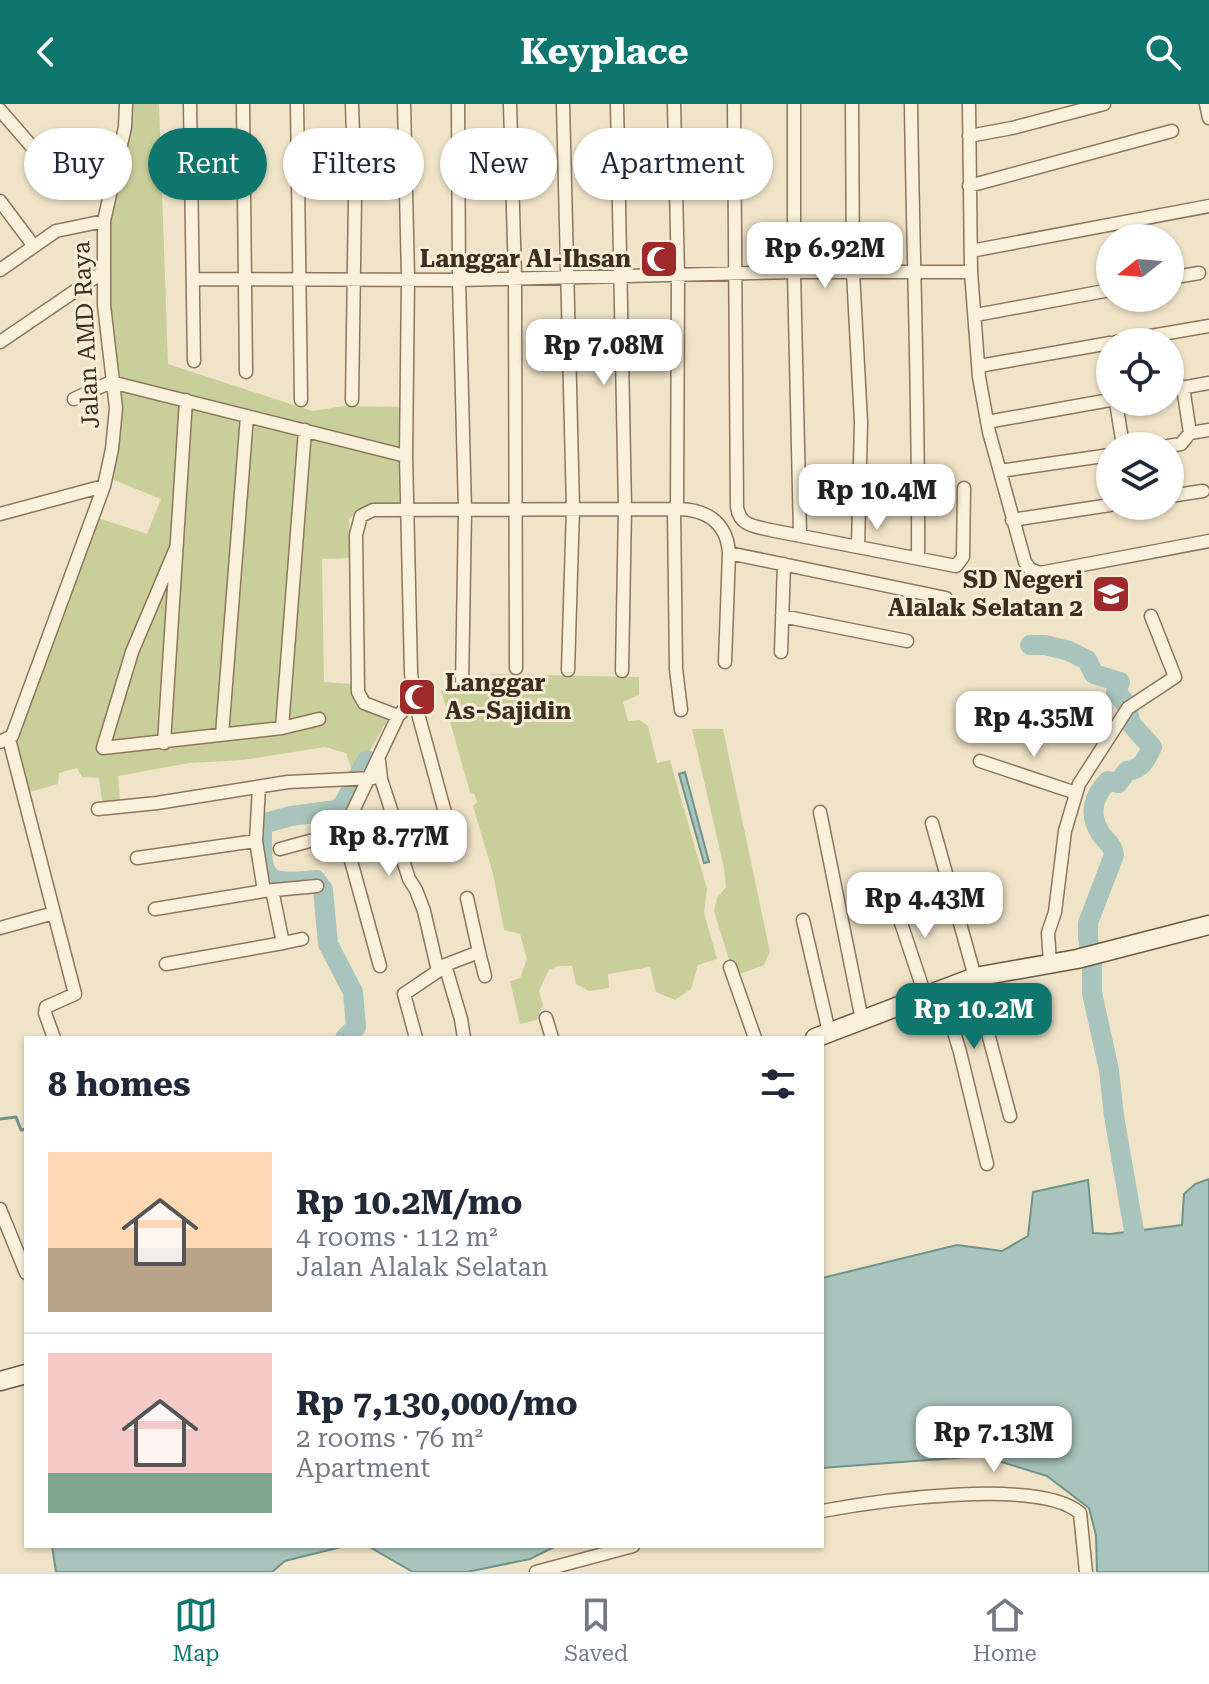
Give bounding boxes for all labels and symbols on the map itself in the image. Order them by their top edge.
pin: Rp 6.92M [742,222,908,290]
north arrow [1096,224,1184,312]
mosque icon: Langgar Al-Ihsan [638,238,680,280]
street label: Jalan AMD Raya [67,241,105,429]
place label: Langgar Al-Ihsan [420,245,631,273]
pin: Rp 7.08M [521,319,687,387]
pin: Rp 10.4M [794,464,960,532]
place label: SD Negeri Alalak Selatan 2 [888,566,1083,622]
school or university icon: SD Negeri Alalak Selatan 2 [1090,573,1132,615]
place label: Langgar As-Sajidin [445,669,571,725]
mosque icon: Langgar As-Sajidin [396,676,438,718]
pin: Rp 4.35M [951,691,1117,759]
pin: Rp 8.77M [306,810,472,878]
pin: Rp 4.43M [842,872,1008,940]
pin: Rp 10.2M [891,983,1057,1051]
pin: Rp 7.13M [911,1406,1077,1474]

